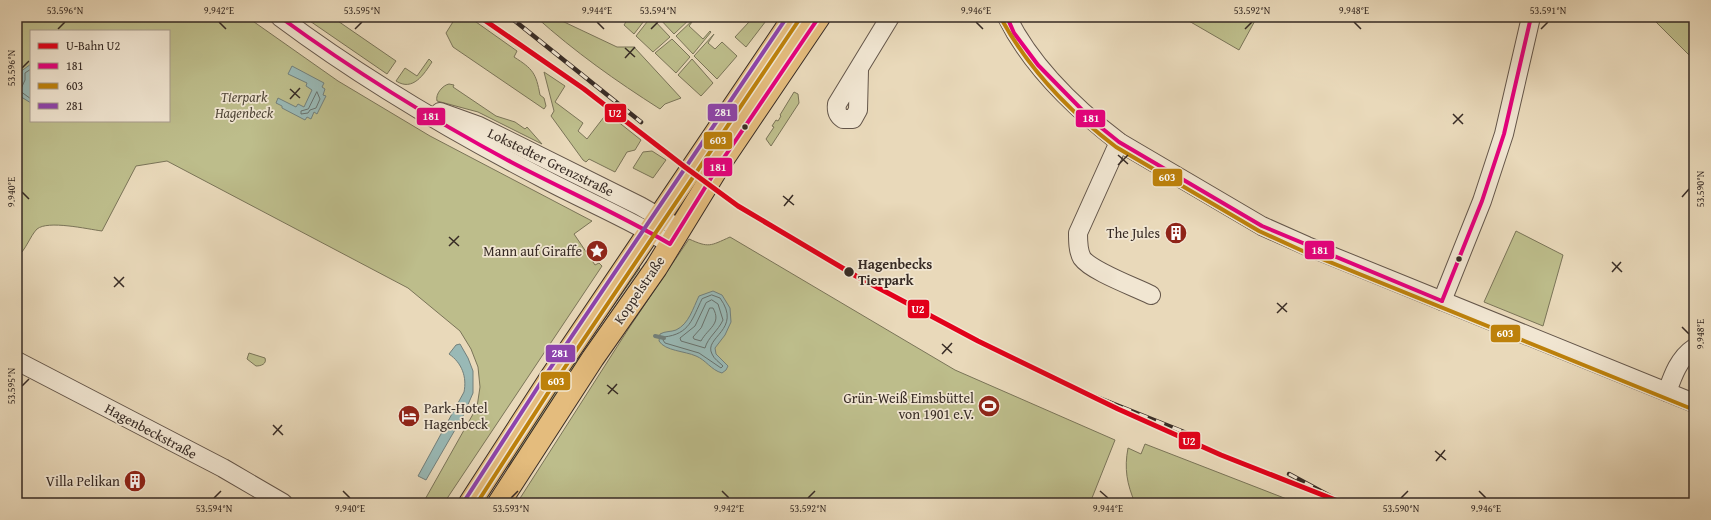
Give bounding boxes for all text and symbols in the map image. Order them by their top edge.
text: 53.596°N [47,3,84,18]
text: 9.942°E [204,3,234,18]
text: 53.595°N [344,3,381,18]
text: 9.944°E [582,3,612,18]
text: 53.594°N [640,3,677,18]
text: 9.946°E [961,3,991,18]
text: 53.592°N [1234,3,1271,18]
text: 9.948°E [1339,3,1369,18]
text: 53.591°N [1530,3,1567,18]
legend [30,30,170,122]
text: U-Bahn U2 [66,37,121,54]
text: 53.596°N [4,49,19,86]
text: 181 [66,57,84,74]
text: 603 [66,77,84,94]
park label: Tierpark Hagenbeck [214,87,274,123]
text: 281 [66,97,84,114]
line badge: U2 [604,103,627,123]
line badge: 281 [707,103,738,122]
text: 281 [714,104,732,120]
text: U2 [608,105,622,121]
line badge: 181 [416,107,446,126]
text: 181 [422,108,440,124]
line badge: 181 [1075,109,1106,128]
text: 181 [1082,110,1100,126]
unlabelled marker [740,122,750,132]
street label: Lokstedter Grenzstraße [485,123,618,201]
line badge: 603 [703,131,733,150]
text: 603 [709,132,727,148]
line badge: 181 [703,157,733,177]
text: 181 [709,159,727,175]
line badge: 603 [1152,168,1183,187]
text: 603 [1158,169,1176,185]
text: 53.590°N [1693,170,1708,207]
text: 9.940°E [4,177,19,207]
building icon: The Jules [1163,220,1189,246]
place label: The Jules [1107,223,1160,243]
place icon: Mann auf Giraffe [584,238,610,264]
line badge: 181 [1304,240,1335,260]
place label: Mann auf Giraffe [483,241,582,261]
text: 181 [1311,242,1329,258]
street label: Koppelstraße [609,251,669,328]
place label: Hagenbecks Tierpark [858,254,932,290]
unlabelled marker [1454,254,1464,264]
marker: Hagenbecks Tierpark [842,265,856,279]
line badge: U2 [907,299,930,319]
text: U2 [911,301,925,317]
text: 9.948°E [1693,319,1708,349]
line badge: 603 [1490,324,1521,343]
text: 603 [1496,325,1514,341]
line badge: 281 [545,344,576,363]
text: 281 [551,345,569,361]
text: 53.595°N [4,367,19,404]
line badge: 603 [540,371,571,391]
text: 603 [547,373,565,389]
place label: Grün-Weiß Eimsbüttel von 1901 e.V. [843,388,974,424]
sports icon: Grün-Weiß Eimsbüttel von 1901 e.V. [976,393,1002,419]
street label: Hagenbeckstraße [101,398,201,464]
place label: Park-Hotel Hagenbeck [424,398,489,434]
hotel icon: Park-Hotel Hagenbeck [396,403,422,429]
line badge: U2 [1178,431,1201,450]
text: U2 [1182,433,1196,449]
building icon: Villa Pelikan [122,468,148,494]
place label: Villa Pelikan [46,471,120,491]
text: 53.594°N [196,501,233,516]
text: 9.940°E [335,501,365,516]
text: 53.593°N [493,501,530,516]
text: 9.942°E [714,501,744,516]
text: 53.592°N [790,501,827,516]
text: 9.944°E [1093,501,1123,516]
text: 53.590°N [1383,501,1420,516]
text: 9.946°E [1471,501,1501,516]

